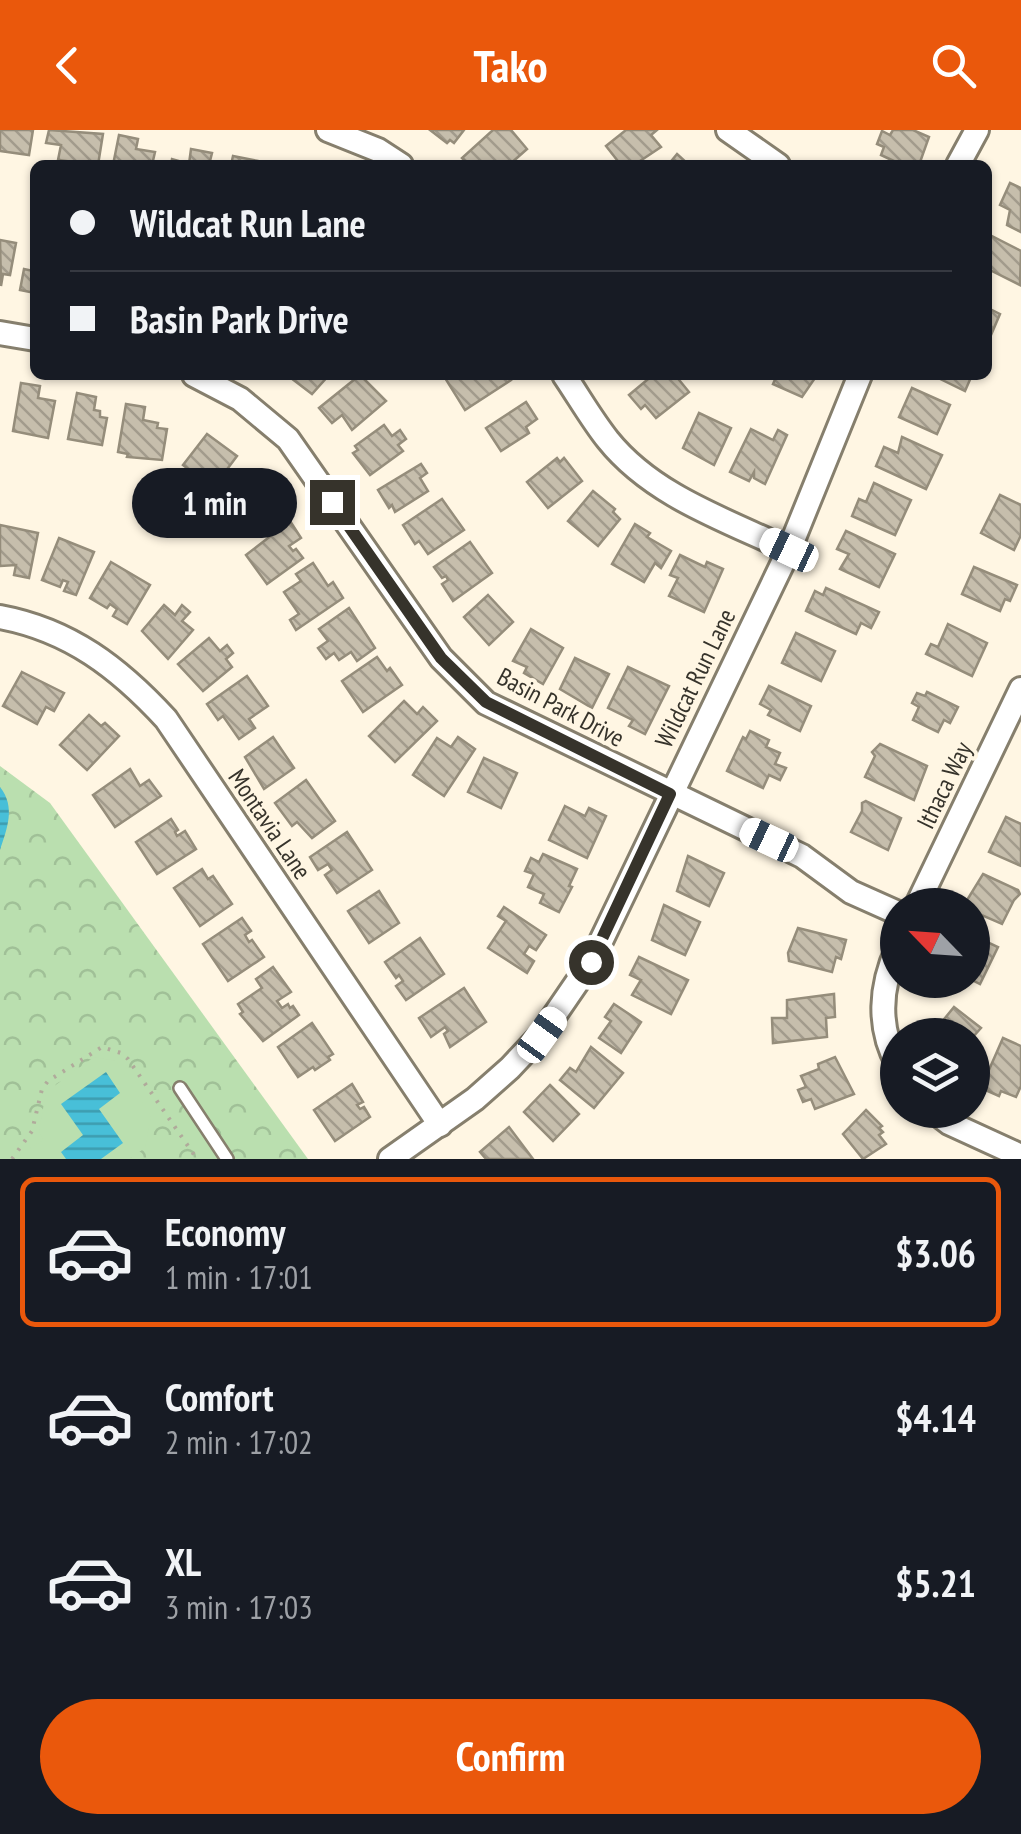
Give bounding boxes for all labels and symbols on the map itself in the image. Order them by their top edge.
callout: 1 min [132,467,297,537]
route end [310,480,355,525]
car [755,524,823,576]
street label: Wildcat Run Lane [648,603,742,753]
street label: Basin Park Drive [492,660,630,754]
street label: Ithaca Way [909,736,979,834]
street label: Montavia Lane [221,763,319,885]
car [735,814,803,866]
north arrow [880,888,990,998]
route start [569,940,614,985]
car [512,1002,572,1068]

